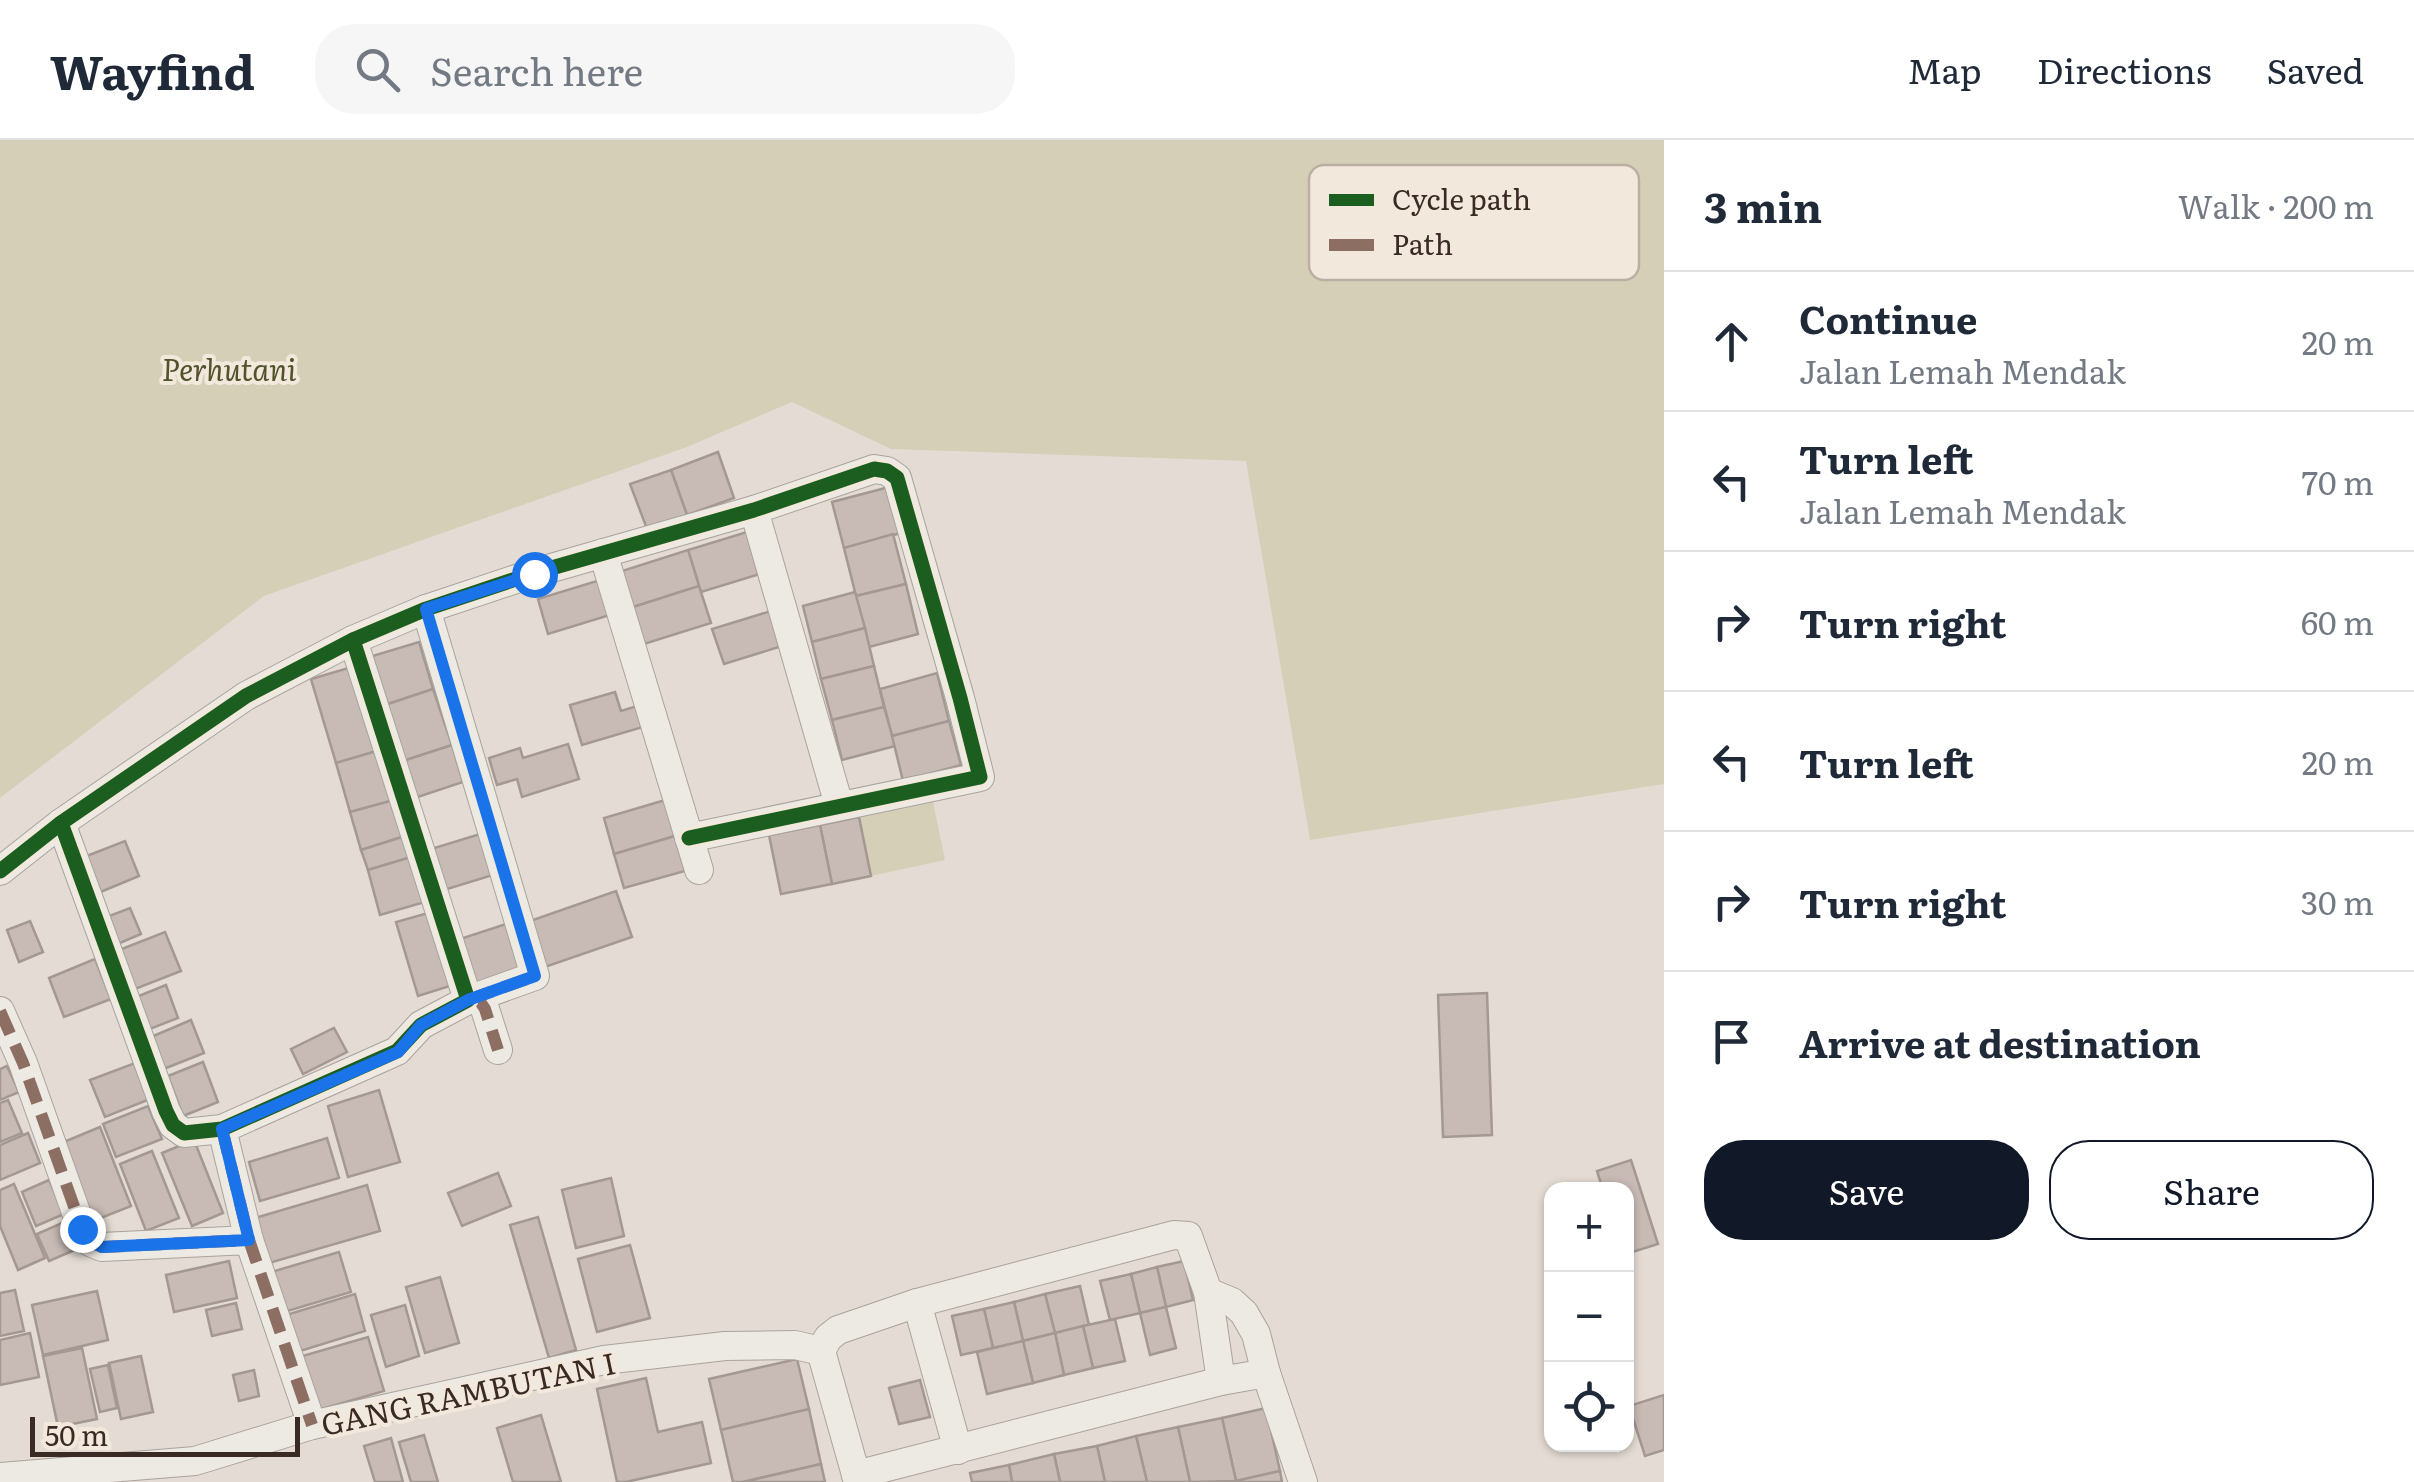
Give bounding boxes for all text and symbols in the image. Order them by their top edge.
search box [315,24,1015,114]
text: Wayfind [50,34,255,105]
text: Search here [430,41,643,98]
icon: search [350,42,405,97]
text: Map [1907,43,1982,95]
text: Directions [2037,43,2212,95]
text: Saved [2267,43,2364,95]
legend [1309,165,1639,280]
text: 3 min [1704,174,1822,236]
text: Cycle path [1392,177,1531,219]
text: Walk · 200 m [2178,181,2374,229]
text: Path [1392,222,1453,264]
text: Continue [1799,289,1977,346]
icon: ahead [1704,314,1759,369]
text: 20 m [2302,317,2374,365]
park label: Perhutani [162,346,296,390]
text: Jalan Lemah Mendak [1799,346,2126,394]
text: Turn left [1799,429,1974,486]
icon: left [1704,454,1759,509]
text: 70 m [2302,457,2374,505]
text: Jalan Lemah Mendak [1799,486,2126,534]
route start [512,552,558,598]
text: Turn right [1799,593,2006,650]
icon: right [1704,594,1759,649]
text: 60 m [2301,597,2374,645]
text: Turn left [1799,733,1974,790]
icon: left [1704,734,1759,789]
text: 20 m [2302,737,2374,785]
text: Turn right [1799,873,2006,930]
icon: right [1704,874,1759,929]
text: 30 m [2301,877,2374,925]
text: Arrive at destination [1799,1013,2201,1070]
icon: arrive [1704,1014,1759,1069]
button: Save [1704,1140,2029,1240]
button: Share [2049,1140,2374,1240]
map controls [1544,1182,1634,1452]
button: + [1544,1182,1634,1272]
route end [60,1207,106,1253]
button: − [1544,1272,1634,1362]
street label: GANG RAMBUTAN I [317,1339,619,1445]
button: locate [1544,1362,1634,1452]
scale bar [30,1412,300,1456]
text: 50 m [45,1413,108,1455]

